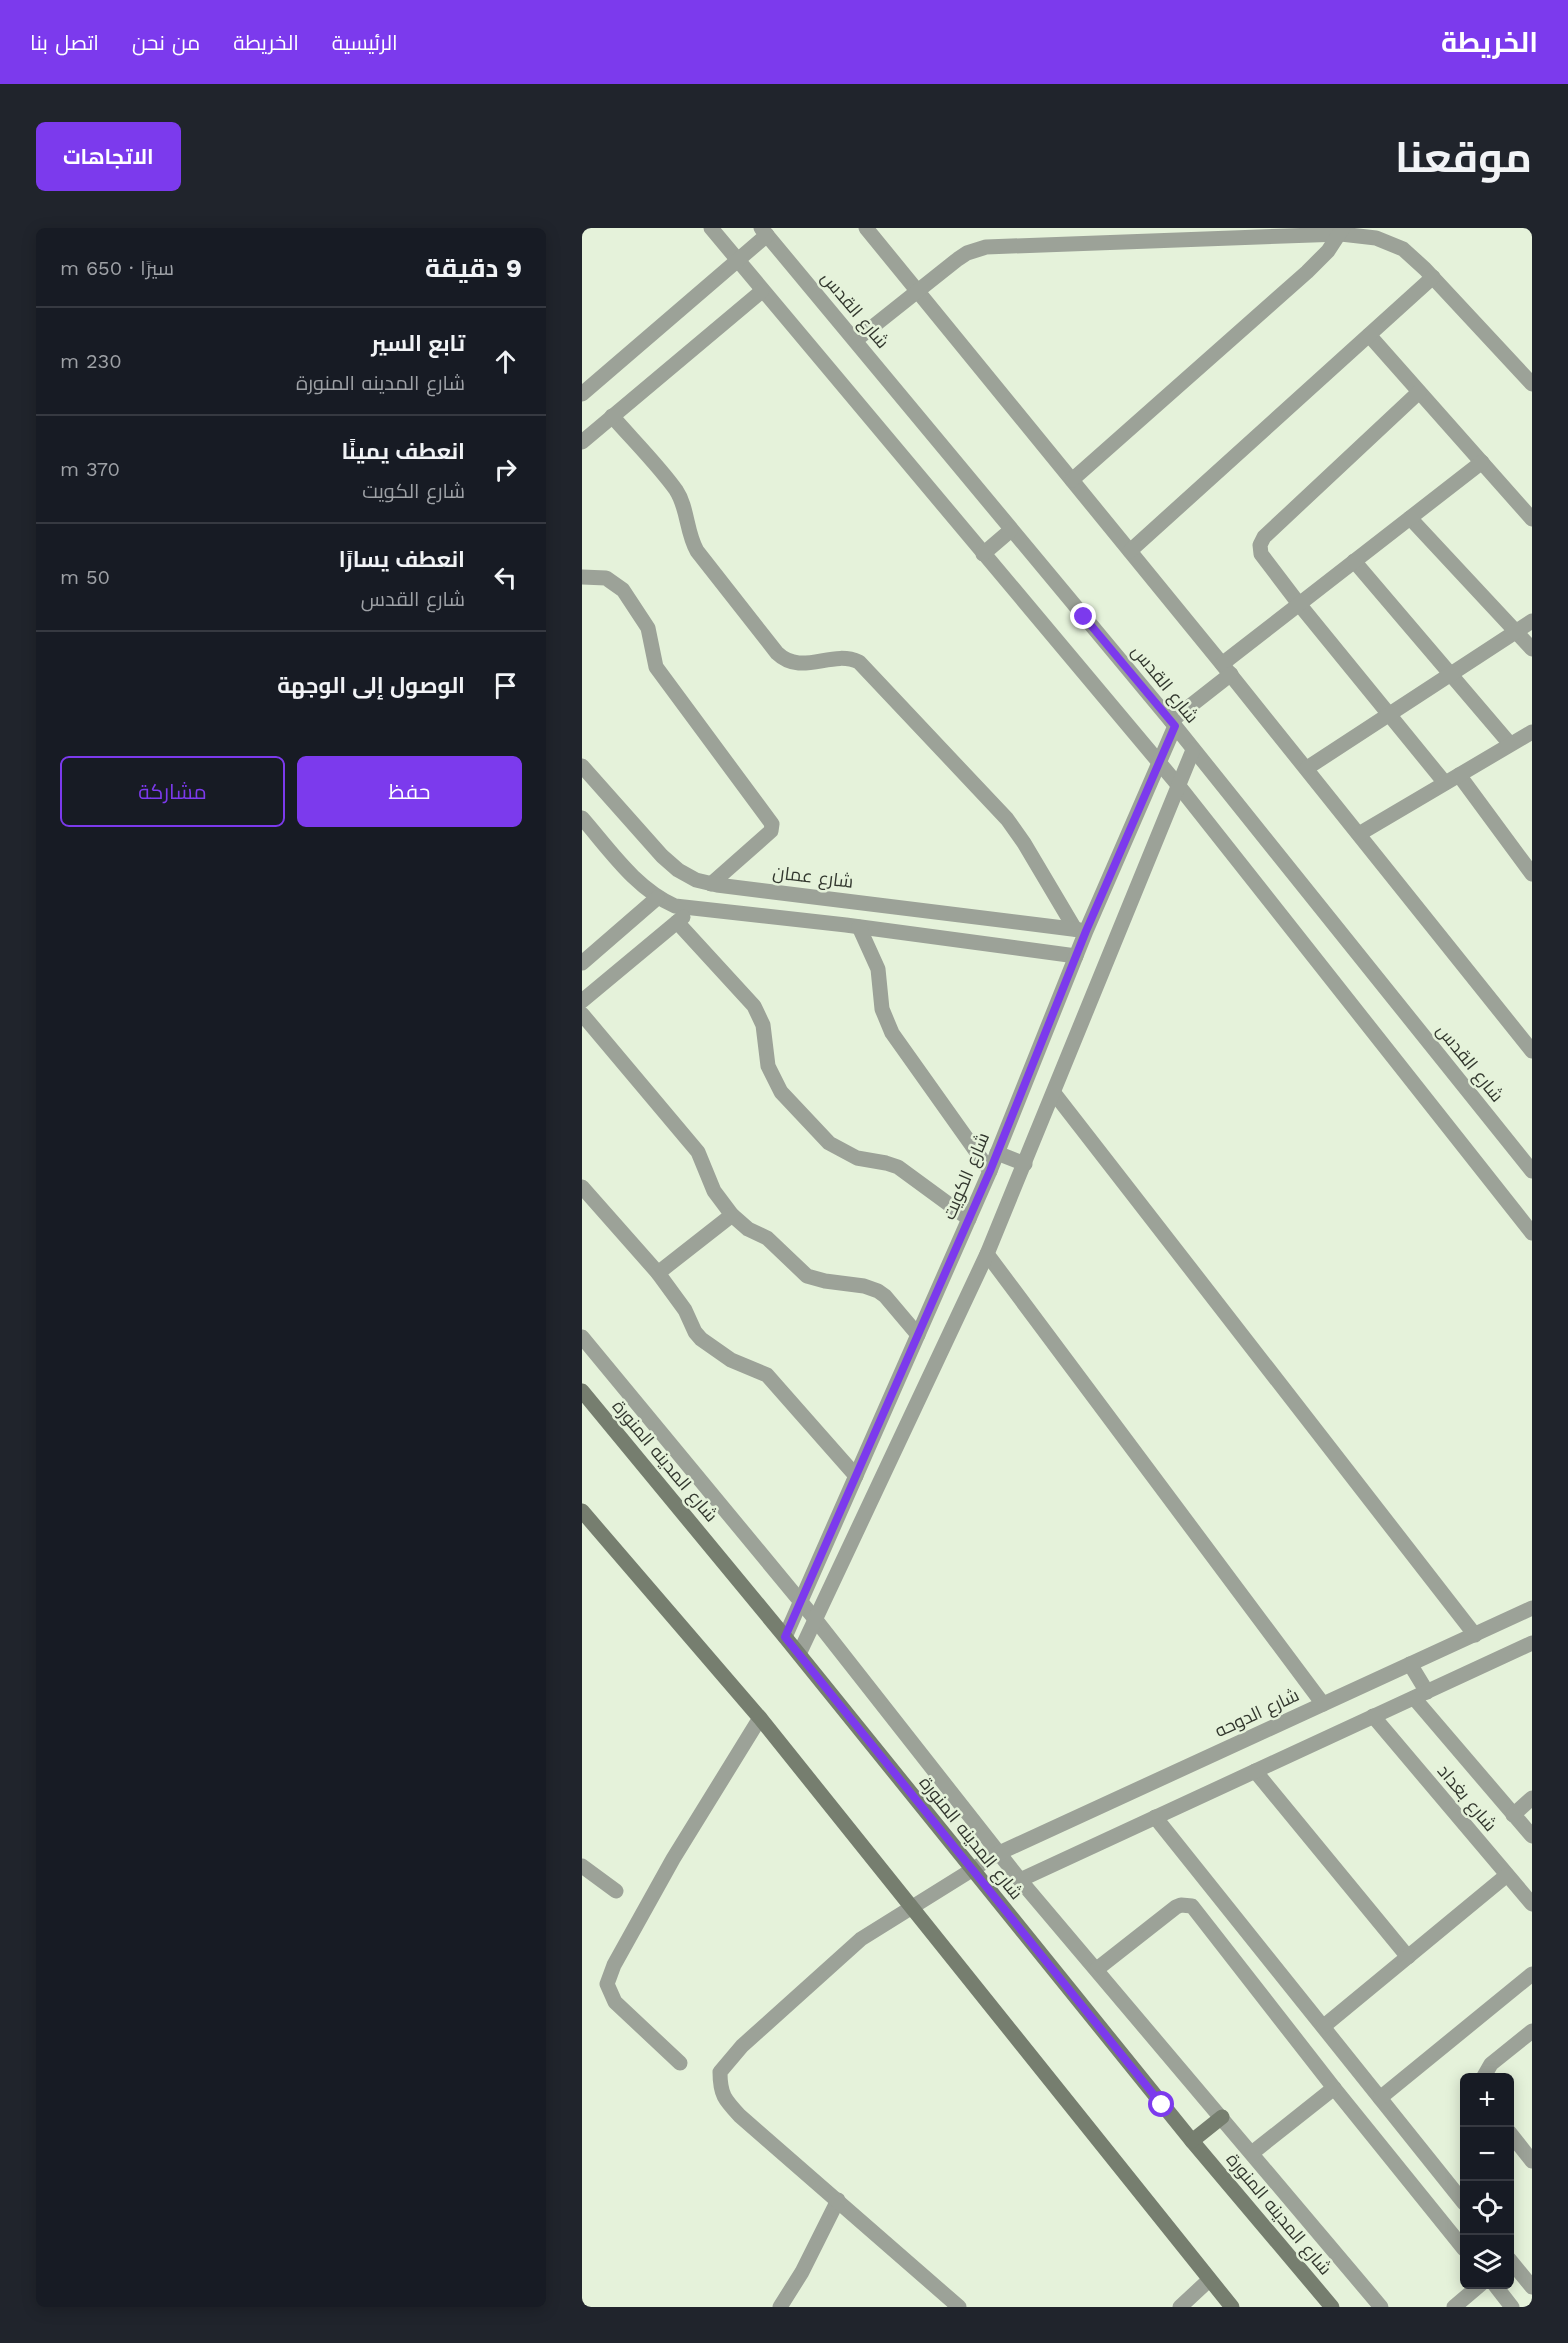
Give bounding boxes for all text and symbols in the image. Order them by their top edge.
text: الخريطة [1441,26,1538,59]
text: اتصل بنا [30,30,99,55]
text: من نحن [132,30,200,55]
text: الخريطة [233,30,299,55]
text: الرئيسية [332,30,398,55]
button: الاتجاهات [36,122,181,191]
text: موقعنا [1395,133,1532,182]
text: 9 دقيقة [425,253,522,283]
text: سيرًا · 650 m [60,256,174,280]
street label: شارع القدس [816,267,894,354]
text: تابع السير [371,331,465,356]
icon: ahead [489,345,522,378]
text: 230 m [60,349,122,373]
text: شارع المدينه المنورة [296,371,465,395]
text: انعطف يمينًا [341,439,465,464]
icon: right [489,453,522,486]
text: 370 m [60,457,120,481]
text: شارع الكويت [362,479,465,503]
text: انعطف يسارًا [339,547,465,572]
icon: left [489,561,522,594]
text: 50 m [60,565,110,589]
text: شارع القدس [361,587,465,611]
route end [1070,603,1096,629]
street label: شارع القدس [1126,641,1203,728]
icon: arrive [489,669,522,702]
text: الوصول إلى الوجهة [277,673,465,698]
button: مشاركة [60,756,285,827]
button: حفظ [297,756,522,827]
street label: شارع عمان [771,861,855,894]
street label: شارع القدس [1431,1020,1508,1107]
street label: شارع الكويت [938,1129,995,1223]
street label: شارع المدينه المنورة [607,1396,722,1527]
street label: شارع الدوحه [1211,1684,1303,1743]
street label: شارع بغداد [1432,1760,1501,1837]
street label: شارع المدينه المنورة [914,1772,1027,1905]
map controls [1460,2073,1514,2289]
button: + [1460,2073,1514,2127]
route start [1148,2091,1174,2117]
button: − [1460,2127,1514,2181]
street label: شارع المدينه المنورة [1221,2149,1336,2280]
button: locate [1460,2181,1514,2235]
button: layers [1460,2235,1514,2289]

